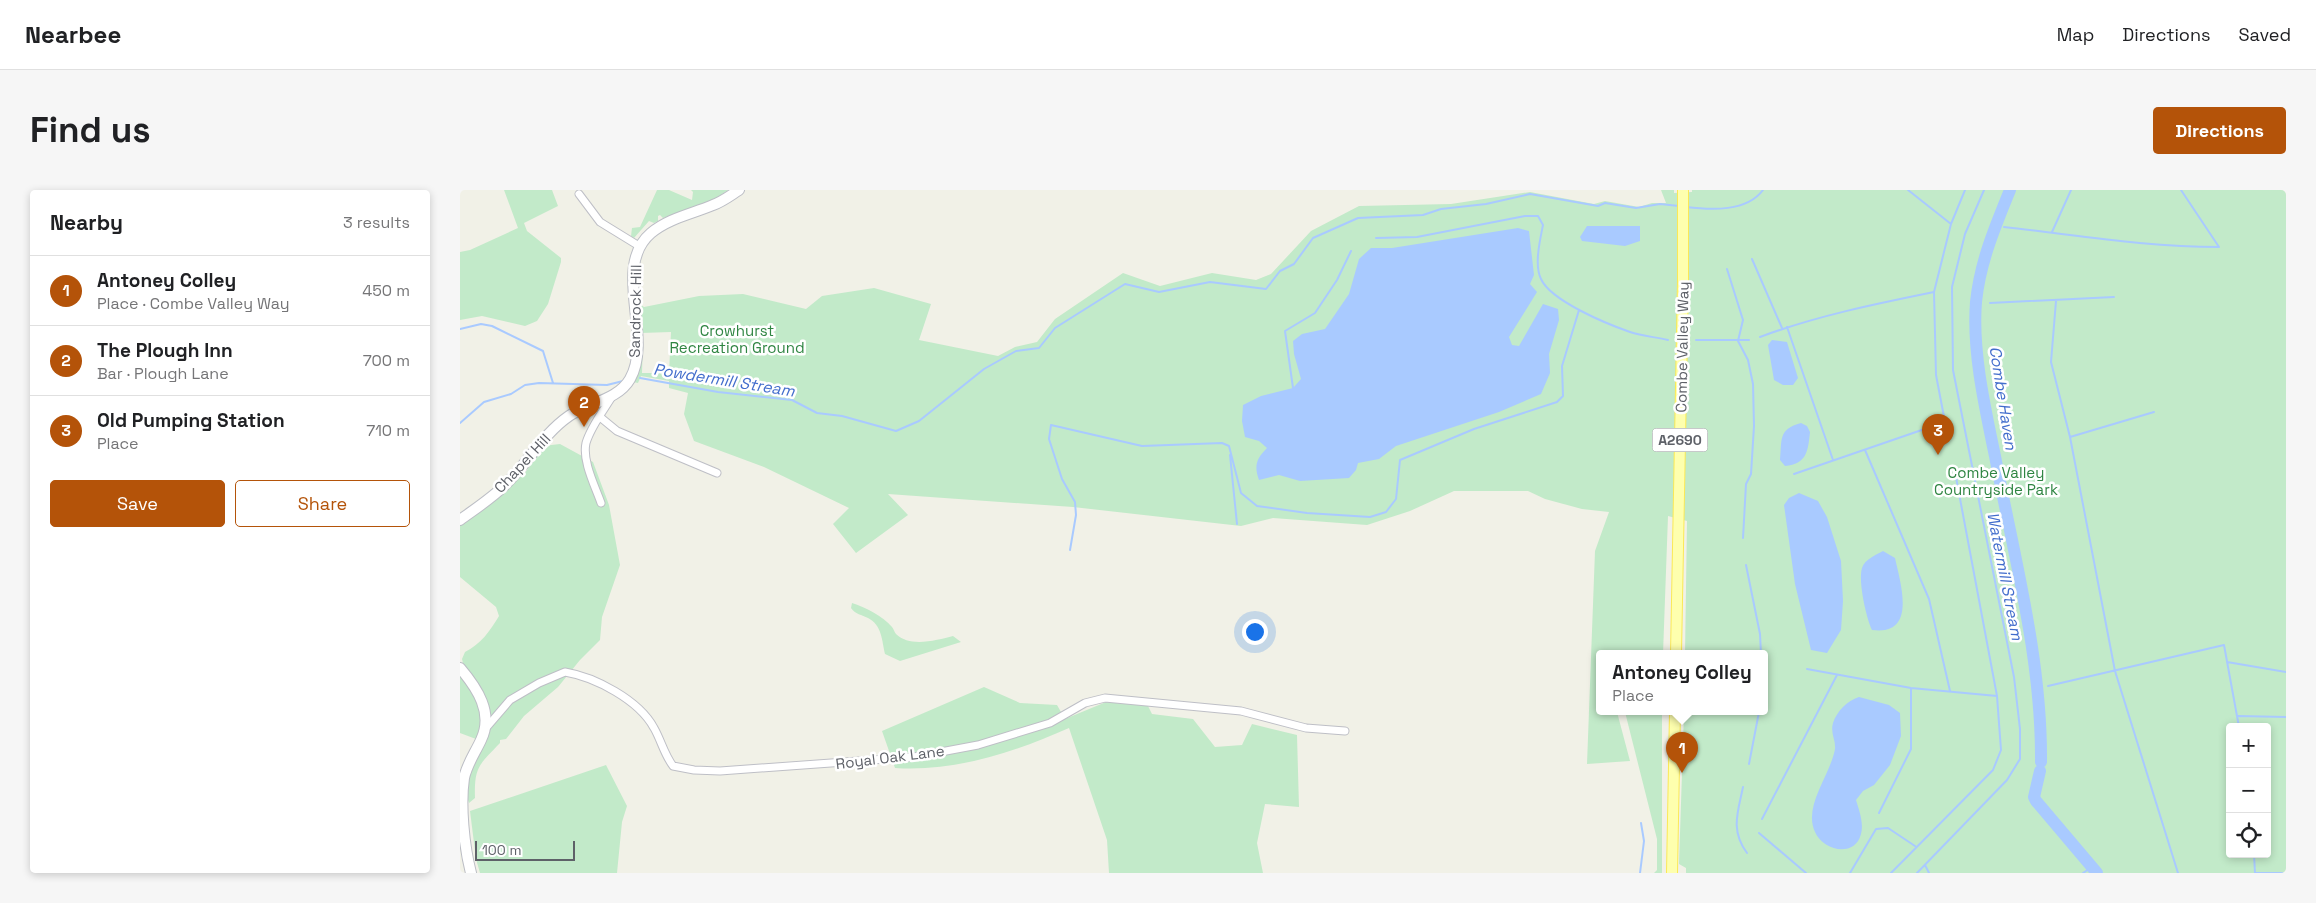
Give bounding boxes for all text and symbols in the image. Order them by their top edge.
text: Nearbee [25,19,121,50]
text: Map [2057,23,2094,46]
text: Directions [2122,23,2211,46]
text: Saved [2239,23,2291,46]
button: Directions [2153,107,2286,154]
text: Find us [30,108,151,152]
text: Nearby [50,209,123,236]
text: 3 results [343,212,410,233]
street label: Sandrock Hill [625,264,645,358]
text: Antoney Colley [97,268,236,293]
text: 1 [62,280,70,301]
text: 450 m [362,280,410,301]
street label: Combe Valley Way [1671,281,1693,413]
text: Place · Combe Valley Way [97,293,290,314]
park label: Crowhurst Recreation Ground [669,321,805,357]
text: The Plough Inn [97,338,233,363]
water label: Combe Haven [1984,345,2022,452]
text: 2 [61,350,71,371]
text: 700 m [363,350,410,371]
water label: Powdermill Stream [652,358,797,402]
text: Bar · Plough Lane [97,363,229,384]
pin: 2 [568,386,600,427]
text: Old Pumping Station [97,408,285,433]
pin: 3 [1922,414,1954,455]
text: 3 [61,420,71,441]
text: 710 m [366,420,410,441]
road number: A2690 [1652,428,1708,452]
street label: Chapel Hill [490,429,554,497]
text: Place [97,433,139,454]
park label: Combe Valley Countryside Park [1934,463,2058,499]
button: Save [50,480,225,527]
button: Share [235,480,410,527]
water label: Watermill Stream [1982,510,2028,643]
your location [1242,619,1268,645]
popup [1596,650,1768,715]
text: Antoney Colley [1612,660,1752,685]
text: Place [1612,685,1654,706]
map controls [2226,723,2271,858]
button: + [2226,723,2271,768]
pin: 1 [1666,732,1698,773]
street label: Royal Oak Lane [834,741,946,773]
button: − [2226,768,2271,813]
button: locate [2226,813,2271,858]
scale bar [475,838,575,861]
text: 100 m [482,841,521,859]

